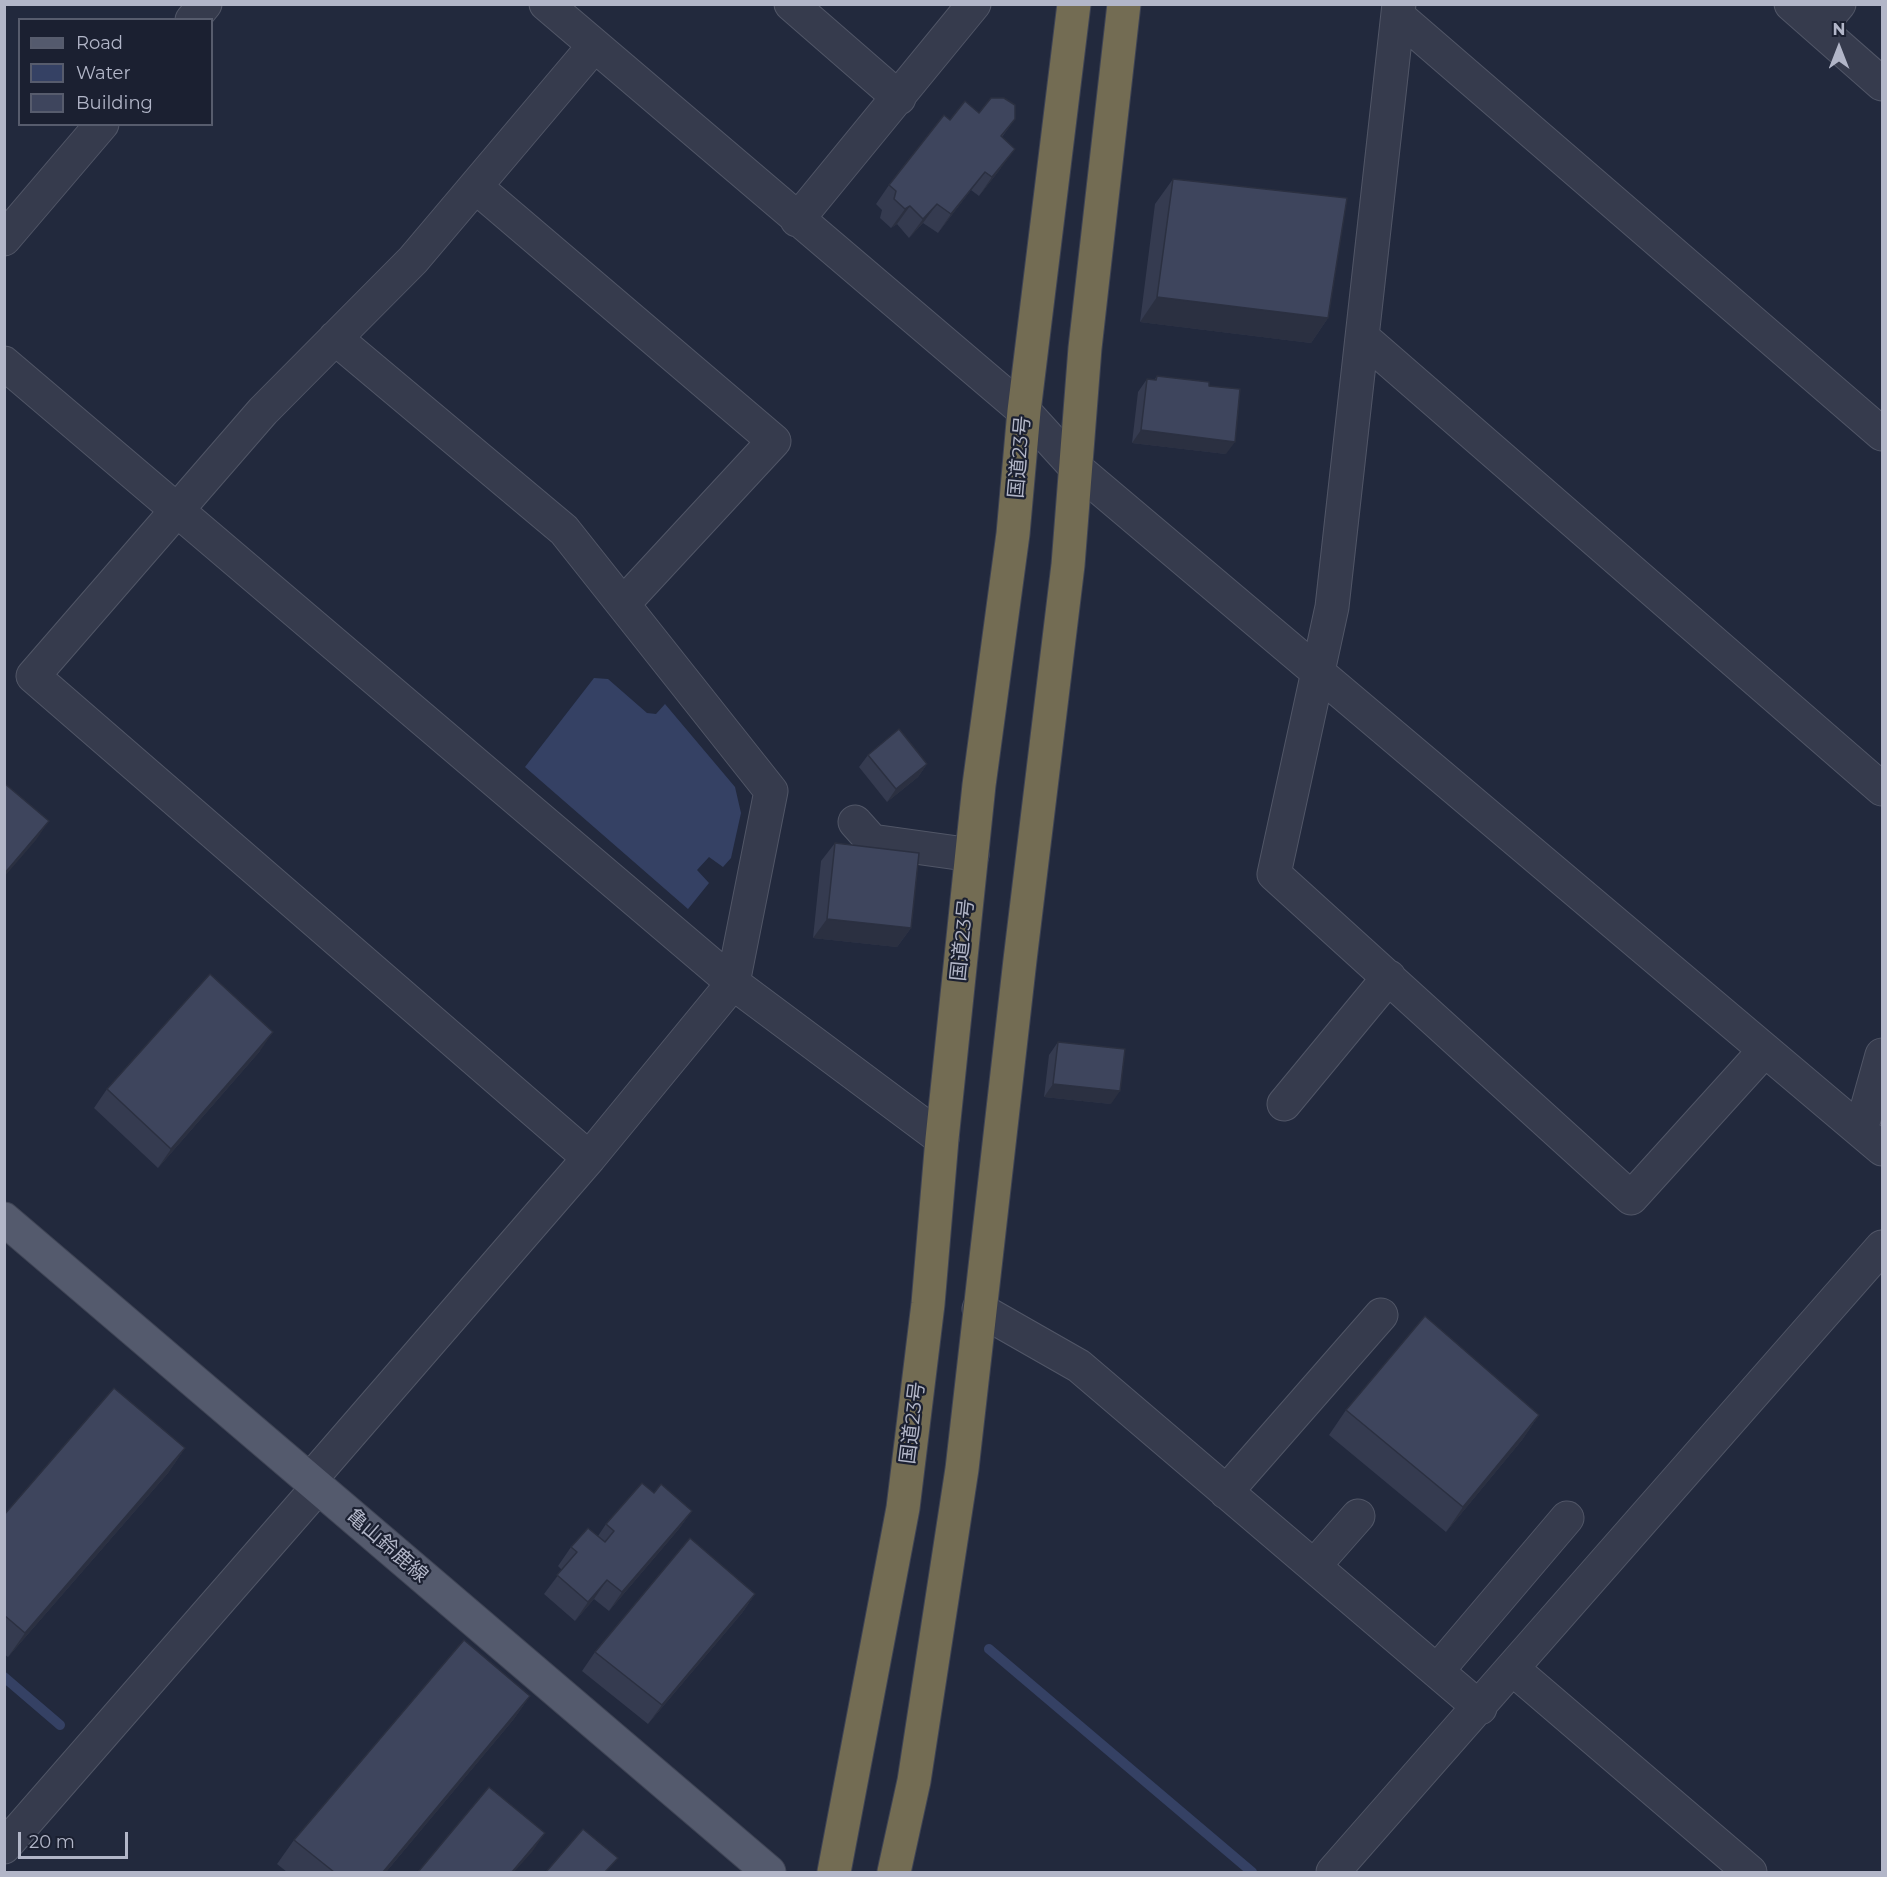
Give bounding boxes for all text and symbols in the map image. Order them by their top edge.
legend [18,18,213,126]
north arrow [1809,18,1869,78]
text: N [1833,20,1845,39]
text: Road [76,32,123,54]
text: Water [76,62,131,84]
text: Building [76,92,153,114]
street label: 国道23号 [1004,415,1036,499]
street label: 国道23号 [947,898,979,982]
street label: 国道23号 [896,1381,930,1465]
street label: 亀山鈴鹿線 [341,1504,433,1588]
scale bar [21,1820,130,1858]
text: 20 m [29,1831,75,1853]

